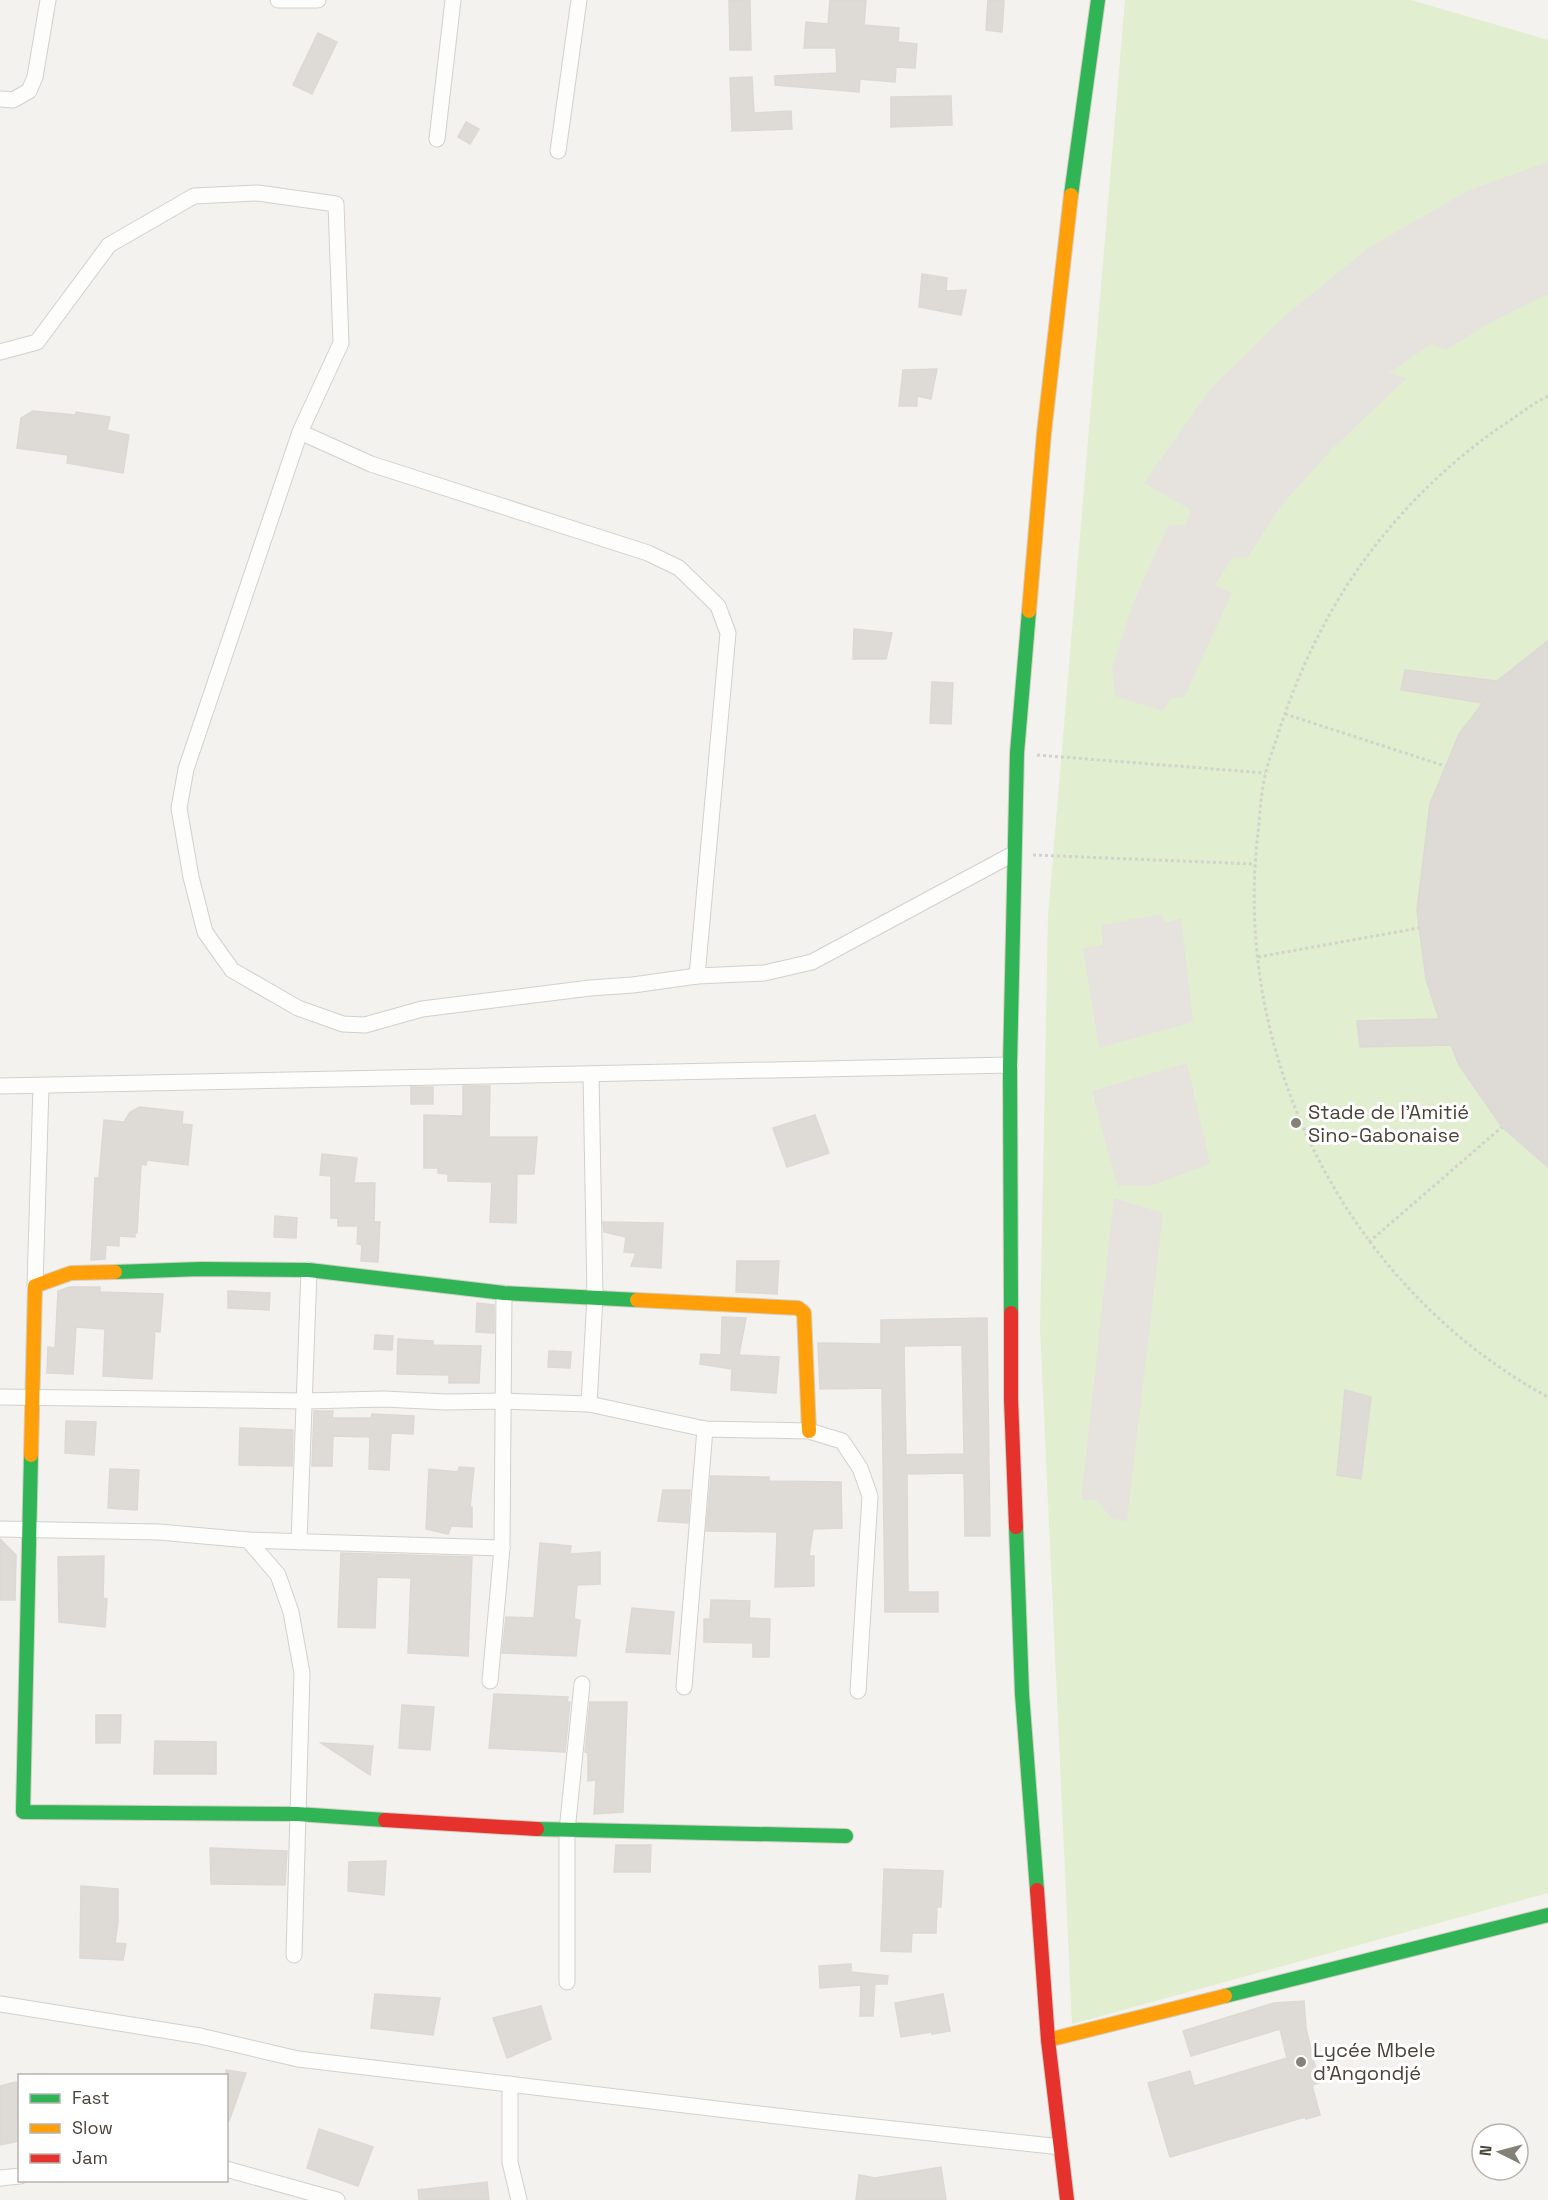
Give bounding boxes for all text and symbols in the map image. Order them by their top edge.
place label: Stade de l’Amitié Sino-Gabonaise [1308,1099,1469,1148]
marker: Stade de l’Amitié Sino-Gabonaise [1289,1116,1303,1130]
place label: Lycée Mbele d'Angondjé [1313,2037,1436,2086]
marker: Lycée Mbele d'Angondjé [1294,2055,1308,2069]
legend [18,2074,228,2182]
text: Fast [72,2086,109,2109]
text: Slow [72,2116,113,2139]
north arrow [1470,2122,1530,2182]
text: N [1475,2144,1497,2157]
text: Jam [72,2146,108,2169]

